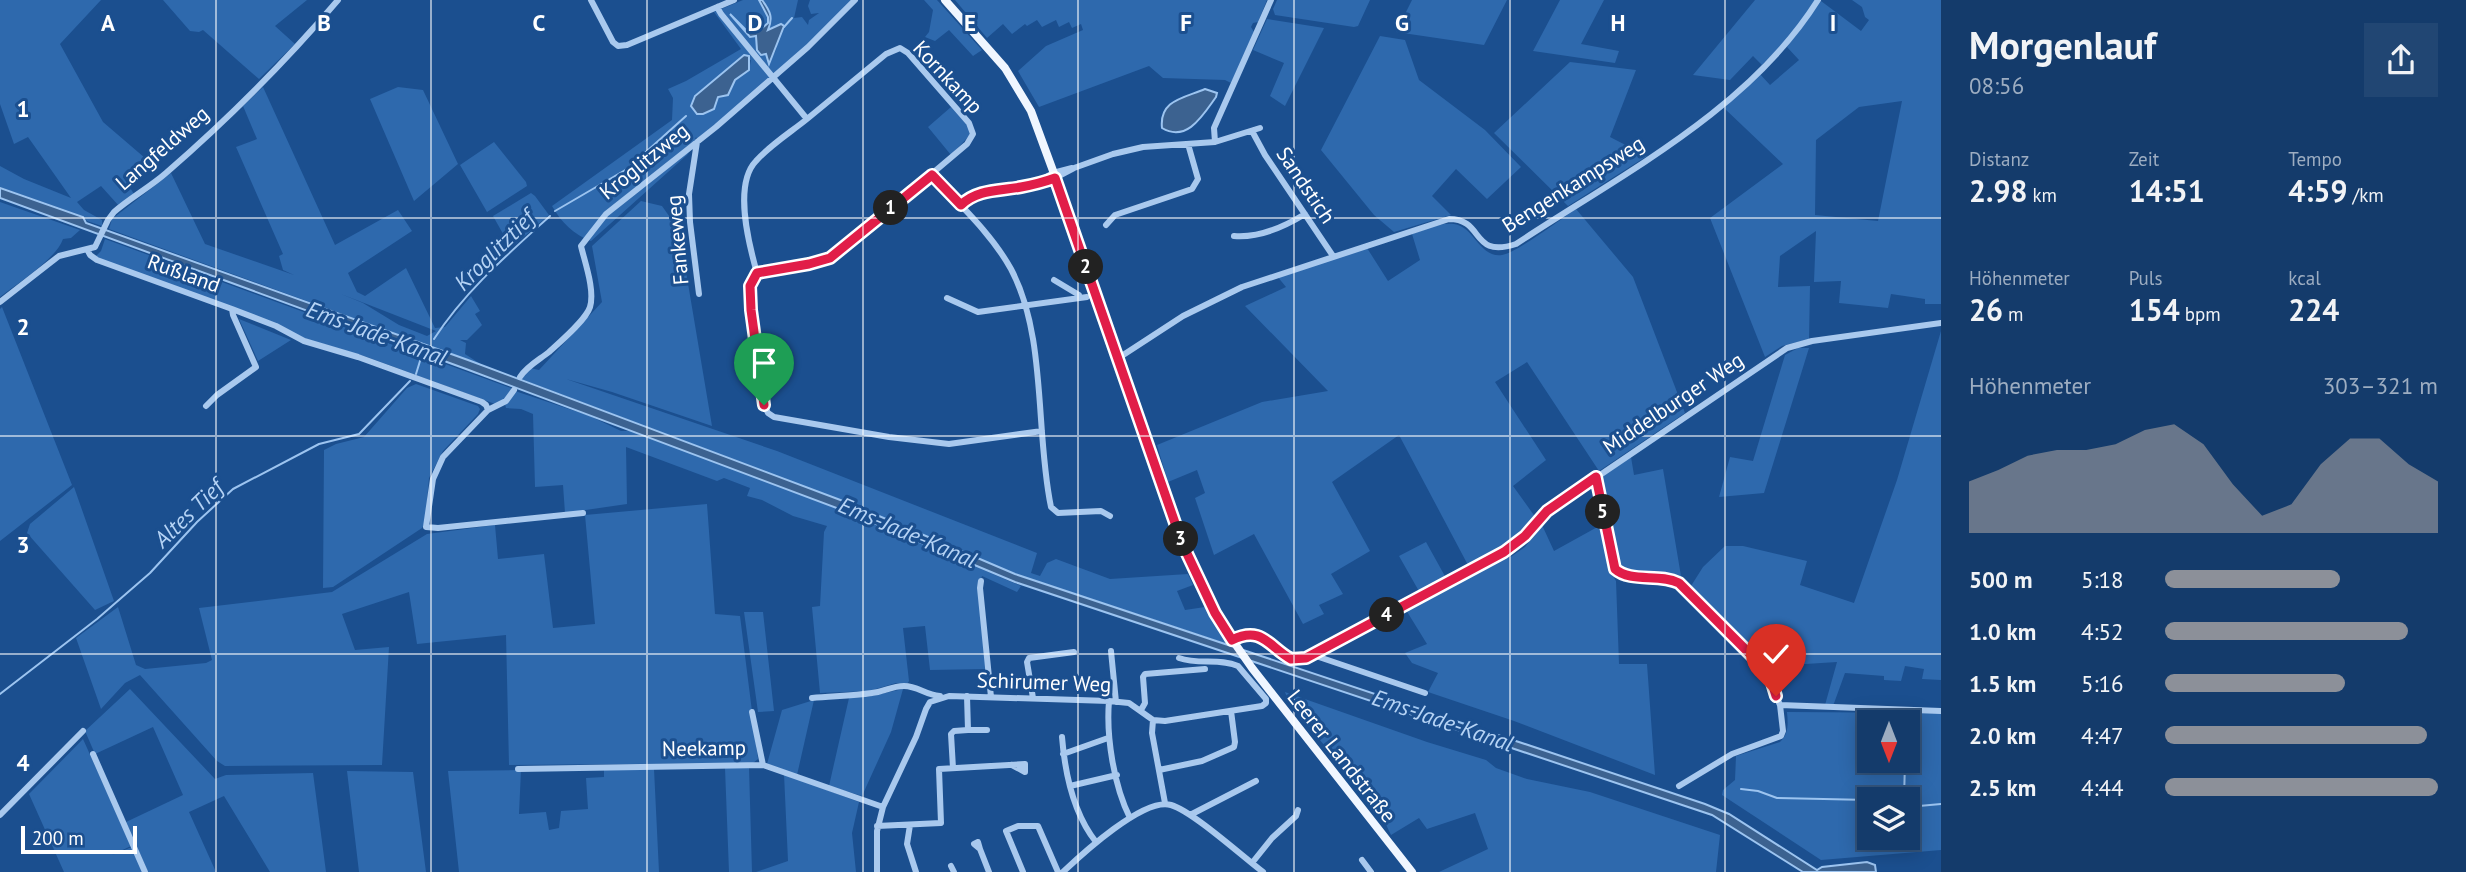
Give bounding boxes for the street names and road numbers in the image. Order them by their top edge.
street label: Kornkamp [907,35,989,119]
street label: Langfeldweg [110,100,214,196]
street label: Kroglitzweg [594,117,694,205]
street label: Bengenkampsweg [1497,129,1649,239]
street label: Sandstich [1271,141,1341,229]
street label: Fankeweg [660,194,694,286]
street label: Rußland [144,247,224,299]
street label: Middelburger Weg [1597,346,1749,460]
street label: Schirumer Weg [976,666,1112,698]
street label: Leerer Landstraße [1282,684,1402,828]
street label: Neekamp [662,734,746,762]

